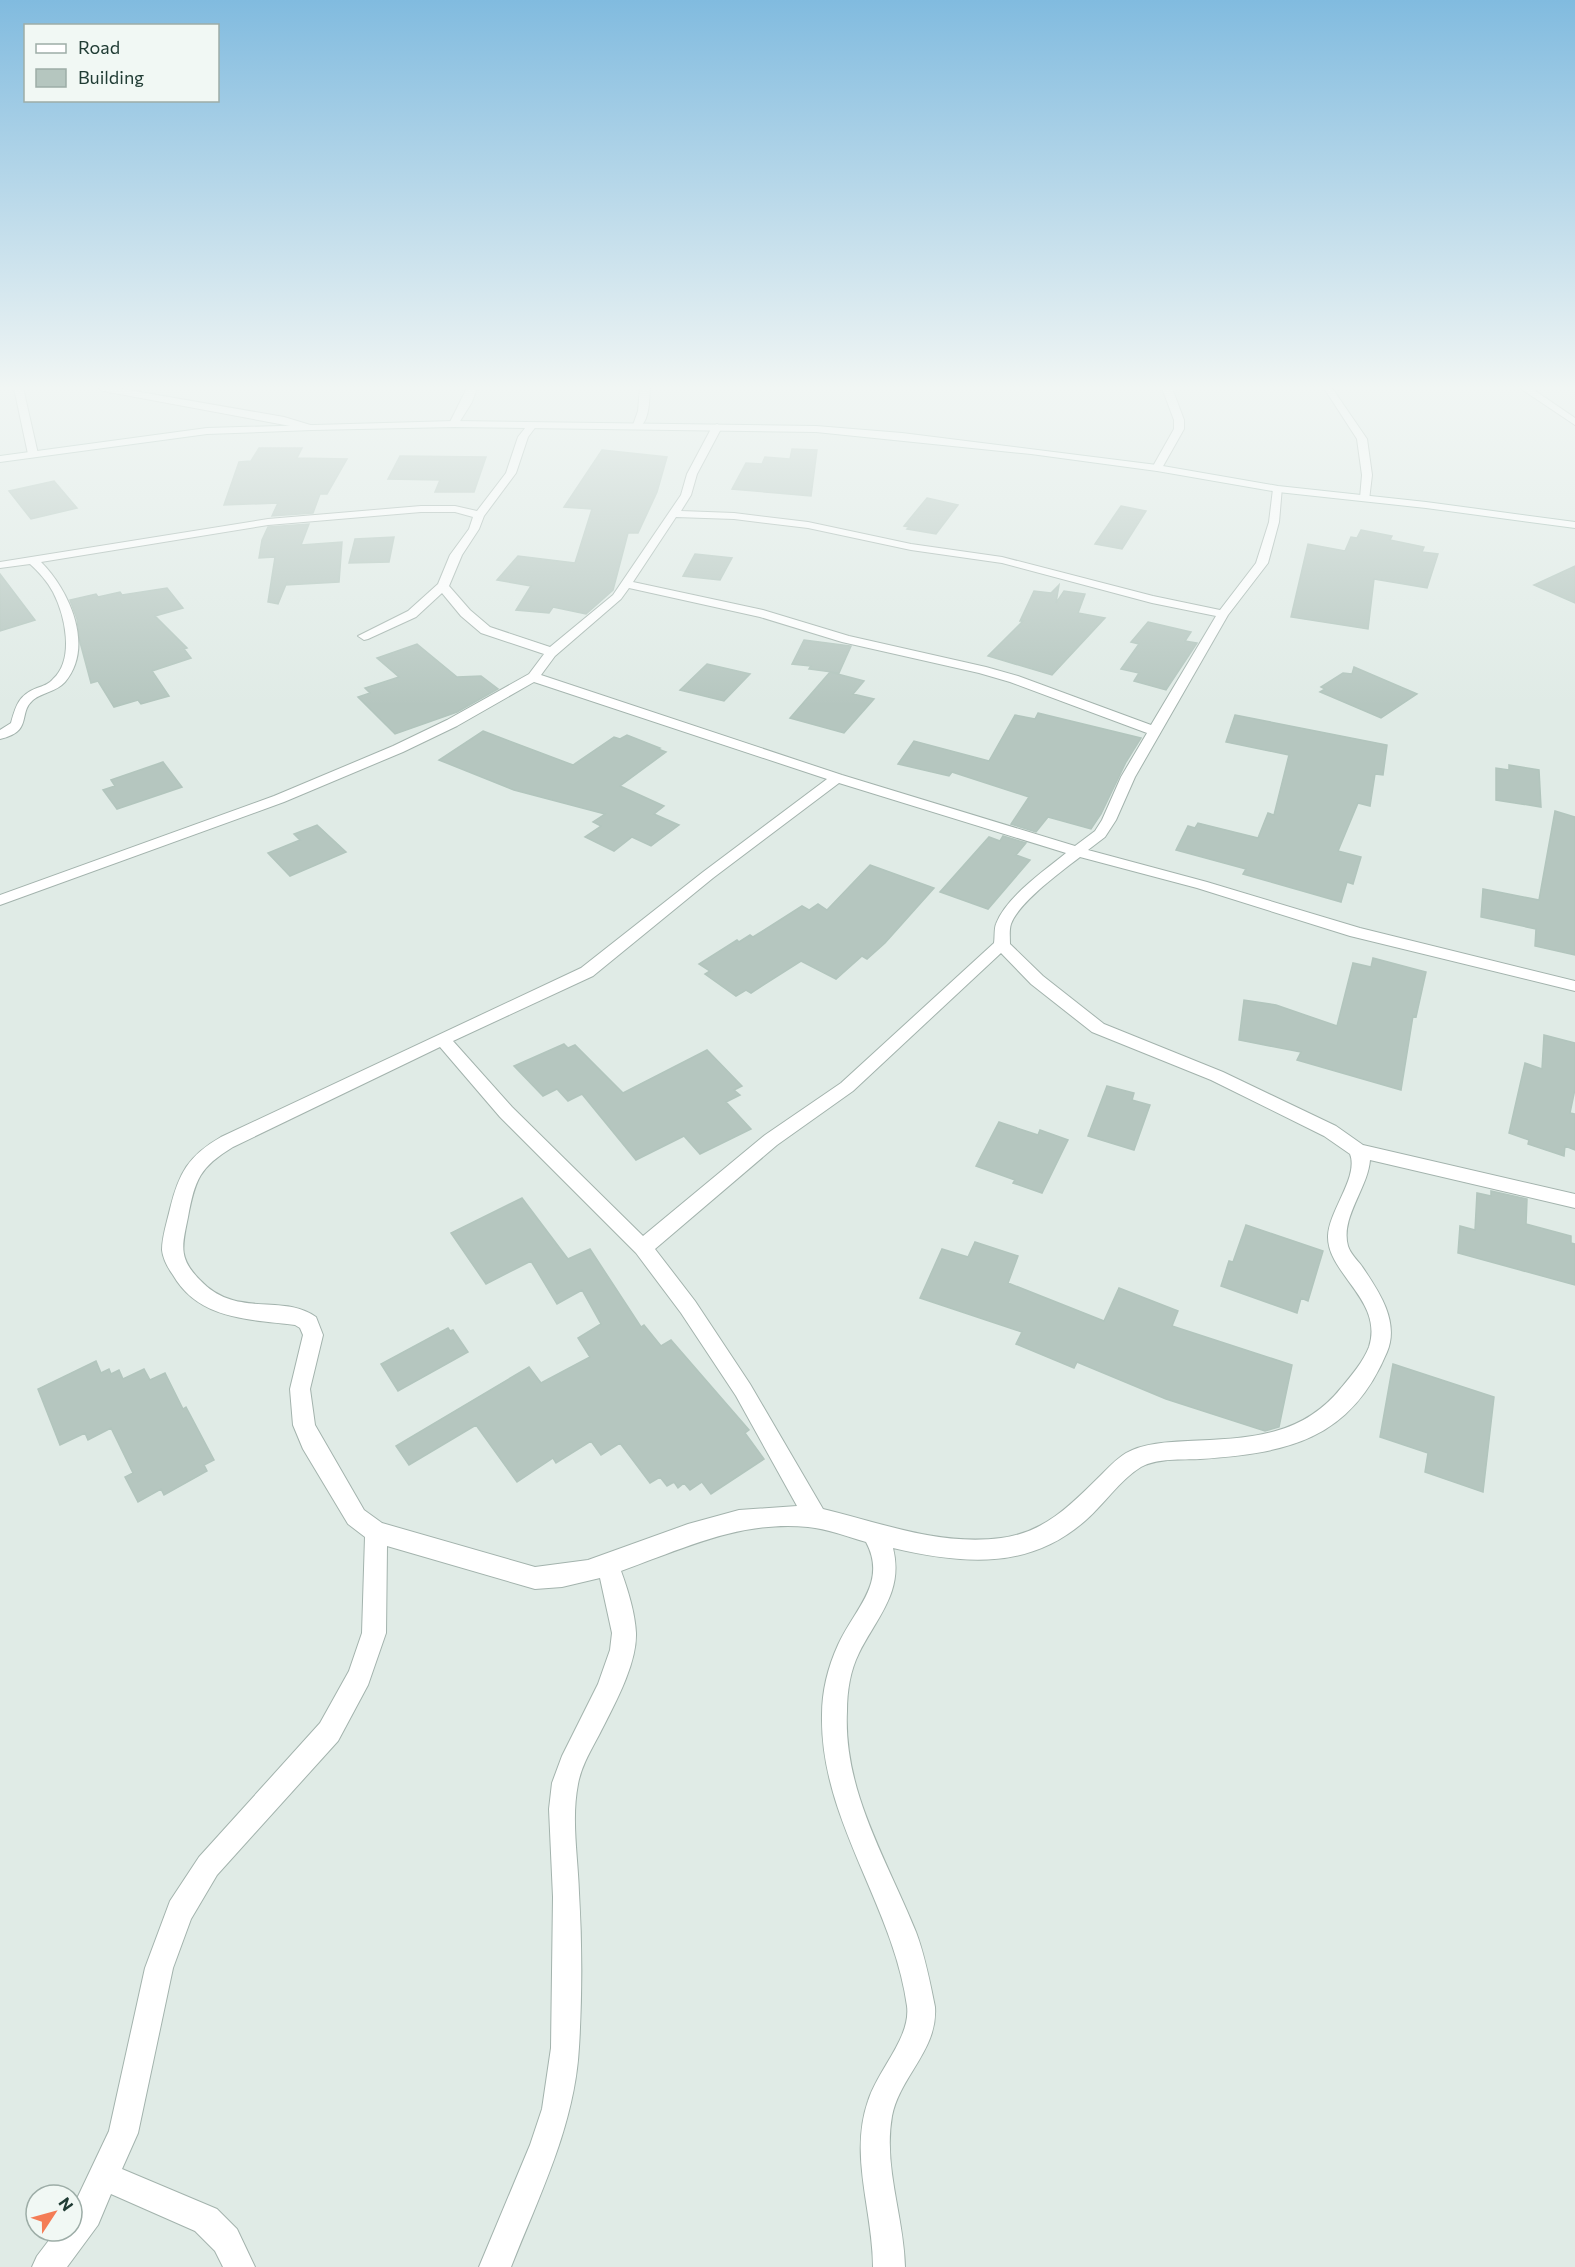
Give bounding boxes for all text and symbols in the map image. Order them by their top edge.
legend [24,24,219,102]
text: Road [78,36,120,58]
text: Building [78,66,144,88]
north arrow [24,2183,84,2243]
text: N [55,2193,78,2214]

